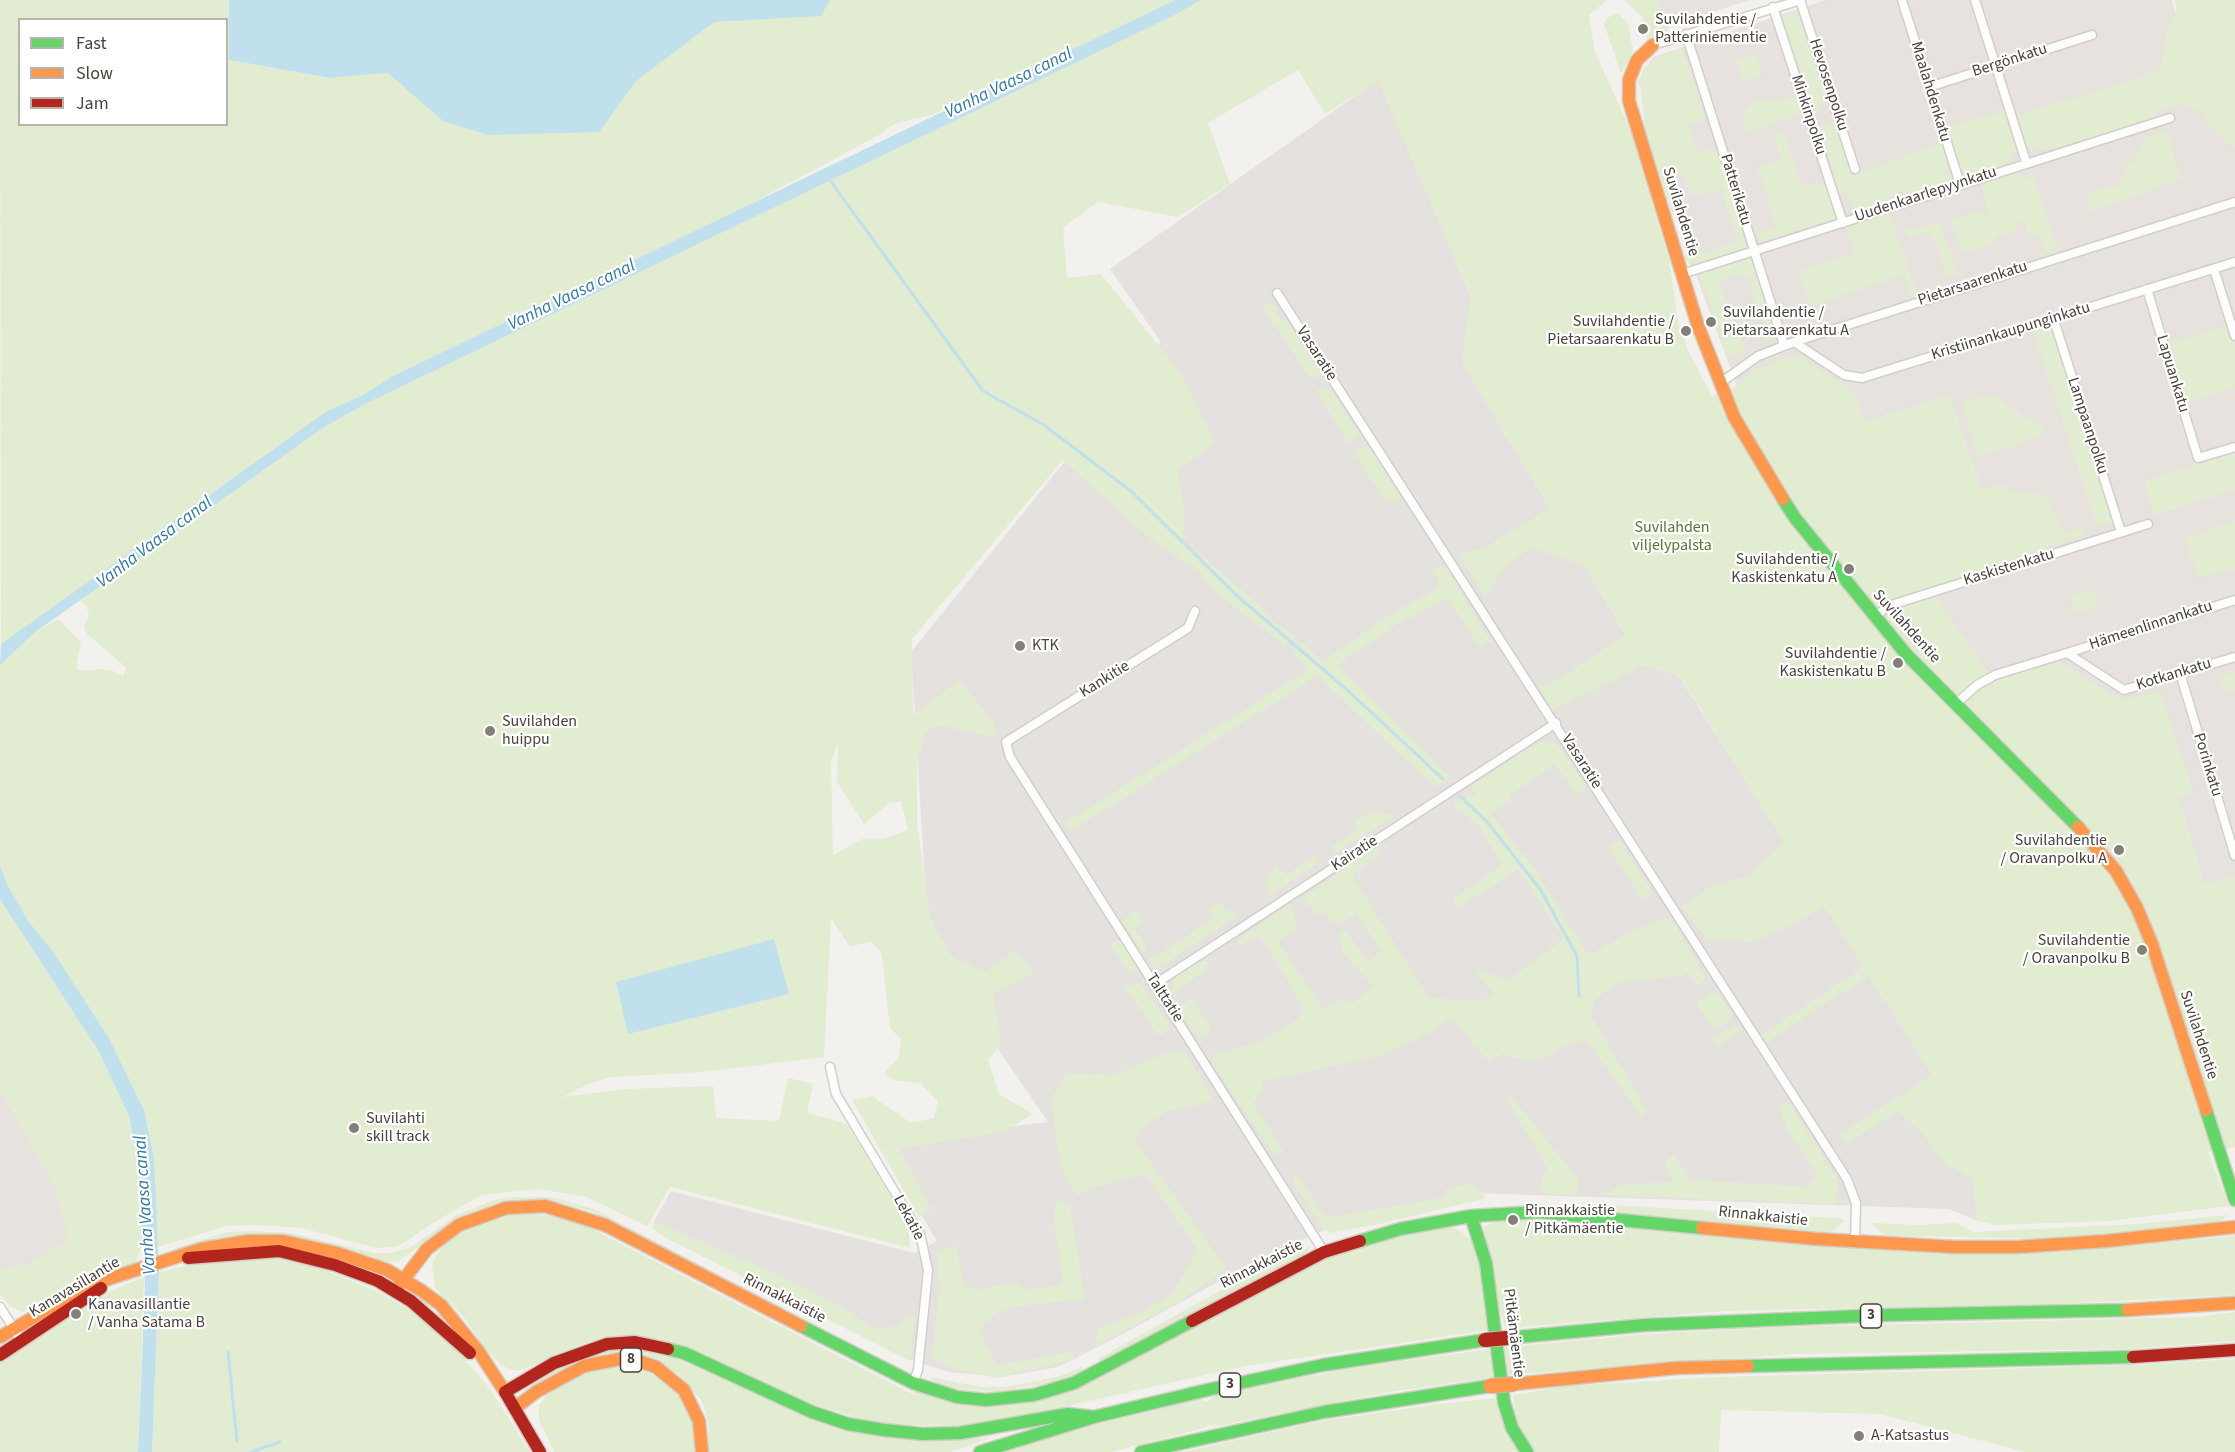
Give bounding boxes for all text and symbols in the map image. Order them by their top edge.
place label: Suvilahdentie / Patteriniementie [1655,10,1767,48]
legend [18,18,228,126]
marker: Suvilahdentie / Patteriniementie [1636,22,1650,36]
text: Fast [76,31,107,56]
street label: Hevosenpolku [1804,36,1852,134]
street label: Maalahdenkatu [1906,40,1954,144]
street label: Bergönkatu [1970,40,2050,82]
water label: Vanha Vaasa canal [942,44,1076,124]
text: Slow [76,61,113,86]
street label: Minkinpolku [1786,73,1830,157]
text: Jam [76,91,109,116]
street label: Patterikatu [1715,152,1755,228]
street label: Uudenkaarlepyynkatu [1853,163,1999,227]
street label: Suvilahdentie [1657,165,1703,259]
water label: Vanha Vaasa canal [505,256,639,336]
street label: Pietarsaarenkatu [1916,257,2030,311]
street label: Kristiinankaupunginkatu [1929,299,2093,365]
place label: Suvilahdentie / Pietarsaarenkatu A [1723,303,1849,341]
place label: Suvilahdentie / Pietarsaarenkatu B [1547,312,1674,350]
marker: Suvilahdentie / Pietarsaarenkatu A [1704,315,1718,329]
street label: Vasaratie [1291,323,1341,385]
marker: Suvilahdentie / Pietarsaarenkatu B [1679,324,1693,338]
street label: Lapuankatu [2151,333,2193,415]
street label: Lampaanpolku [2062,375,2112,477]
water label: Vanha Vaasa canal [93,492,217,594]
park label: Suvilahden viljelypalsta [1632,518,1712,556]
street label: Kaskistenkatu [1961,545,2057,591]
place label: Suvilahdentie / Kaskistenkatu A [1731,550,1837,588]
marker: Suvilahdentie / Kaskistenkatu A [1842,562,1856,576]
street label: Suvilahdentie [1868,586,1944,668]
street label: Hämeenlinnankatu [2087,597,2215,655]
place label: KTK [1032,636,1059,656]
marker: KTK [1013,639,1027,653]
place label: Suvilahdentie / Kaskistenkatu B [1780,644,1886,682]
street label: Kotkankatu [2134,655,2214,695]
marker: Suvilahdentie / Kaskistenkatu B [1891,656,1905,670]
street label: Kankitie [1076,657,1134,703]
place label: Suvilahden huippu [502,712,577,750]
marker: Suvilahden huippu [483,724,497,738]
street label: Vasaratie [1556,731,1606,793]
street label: Porinkatu [2188,731,2226,799]
place label: Suvilahdentie / Oravanpolku A [2000,831,2107,869]
street label: Kairatie [1328,832,1382,876]
marker: Suvilahdentie / Oravanpolku A [2112,843,2126,857]
place label: Suvilahdentie / Oravanpolku B [2023,931,2130,969]
marker: Suvilahdentie / Oravanpolku B [2135,943,2149,957]
street label: Talttatie [1141,970,1187,1026]
street label: Suvilahdentie [2175,988,2221,1082]
place label: Suvilahti skill track [366,1109,430,1147]
marker: Suvilahti skill track [347,1121,361,1135]
water label: Vanha Vaasa canal [130,1135,162,1275]
street label: Lekatie [888,1192,928,1244]
place label: Rinnakkaistie / Pitkämäentie [1525,1201,1623,1239]
street label: Rinnakkaistie [1717,1203,1809,1231]
marker: Rinnakkaistie / Pitkämäentie [1506,1213,1520,1227]
street label: Rinnakkaistie [1218,1236,1306,1294]
street label: Kanavasillantie [26,1253,124,1323]
street label: Rinnakkaistie [740,1270,828,1328]
street label: Pitkämäentie [1498,1287,1528,1379]
place label: Kanavasillantie / Vanha Satama B [88,1295,205,1333]
road number: 3 [1860,1304,1882,1328]
marker: Kanavasillantie / Vanha Satama B [69,1307,83,1321]
road number: 8 [620,1348,642,1372]
road number: 3 [1220,1373,1240,1397]
place label: A-Katsastus [1871,1426,1949,1446]
marker: A-Katsastus [1852,1429,1866,1443]

